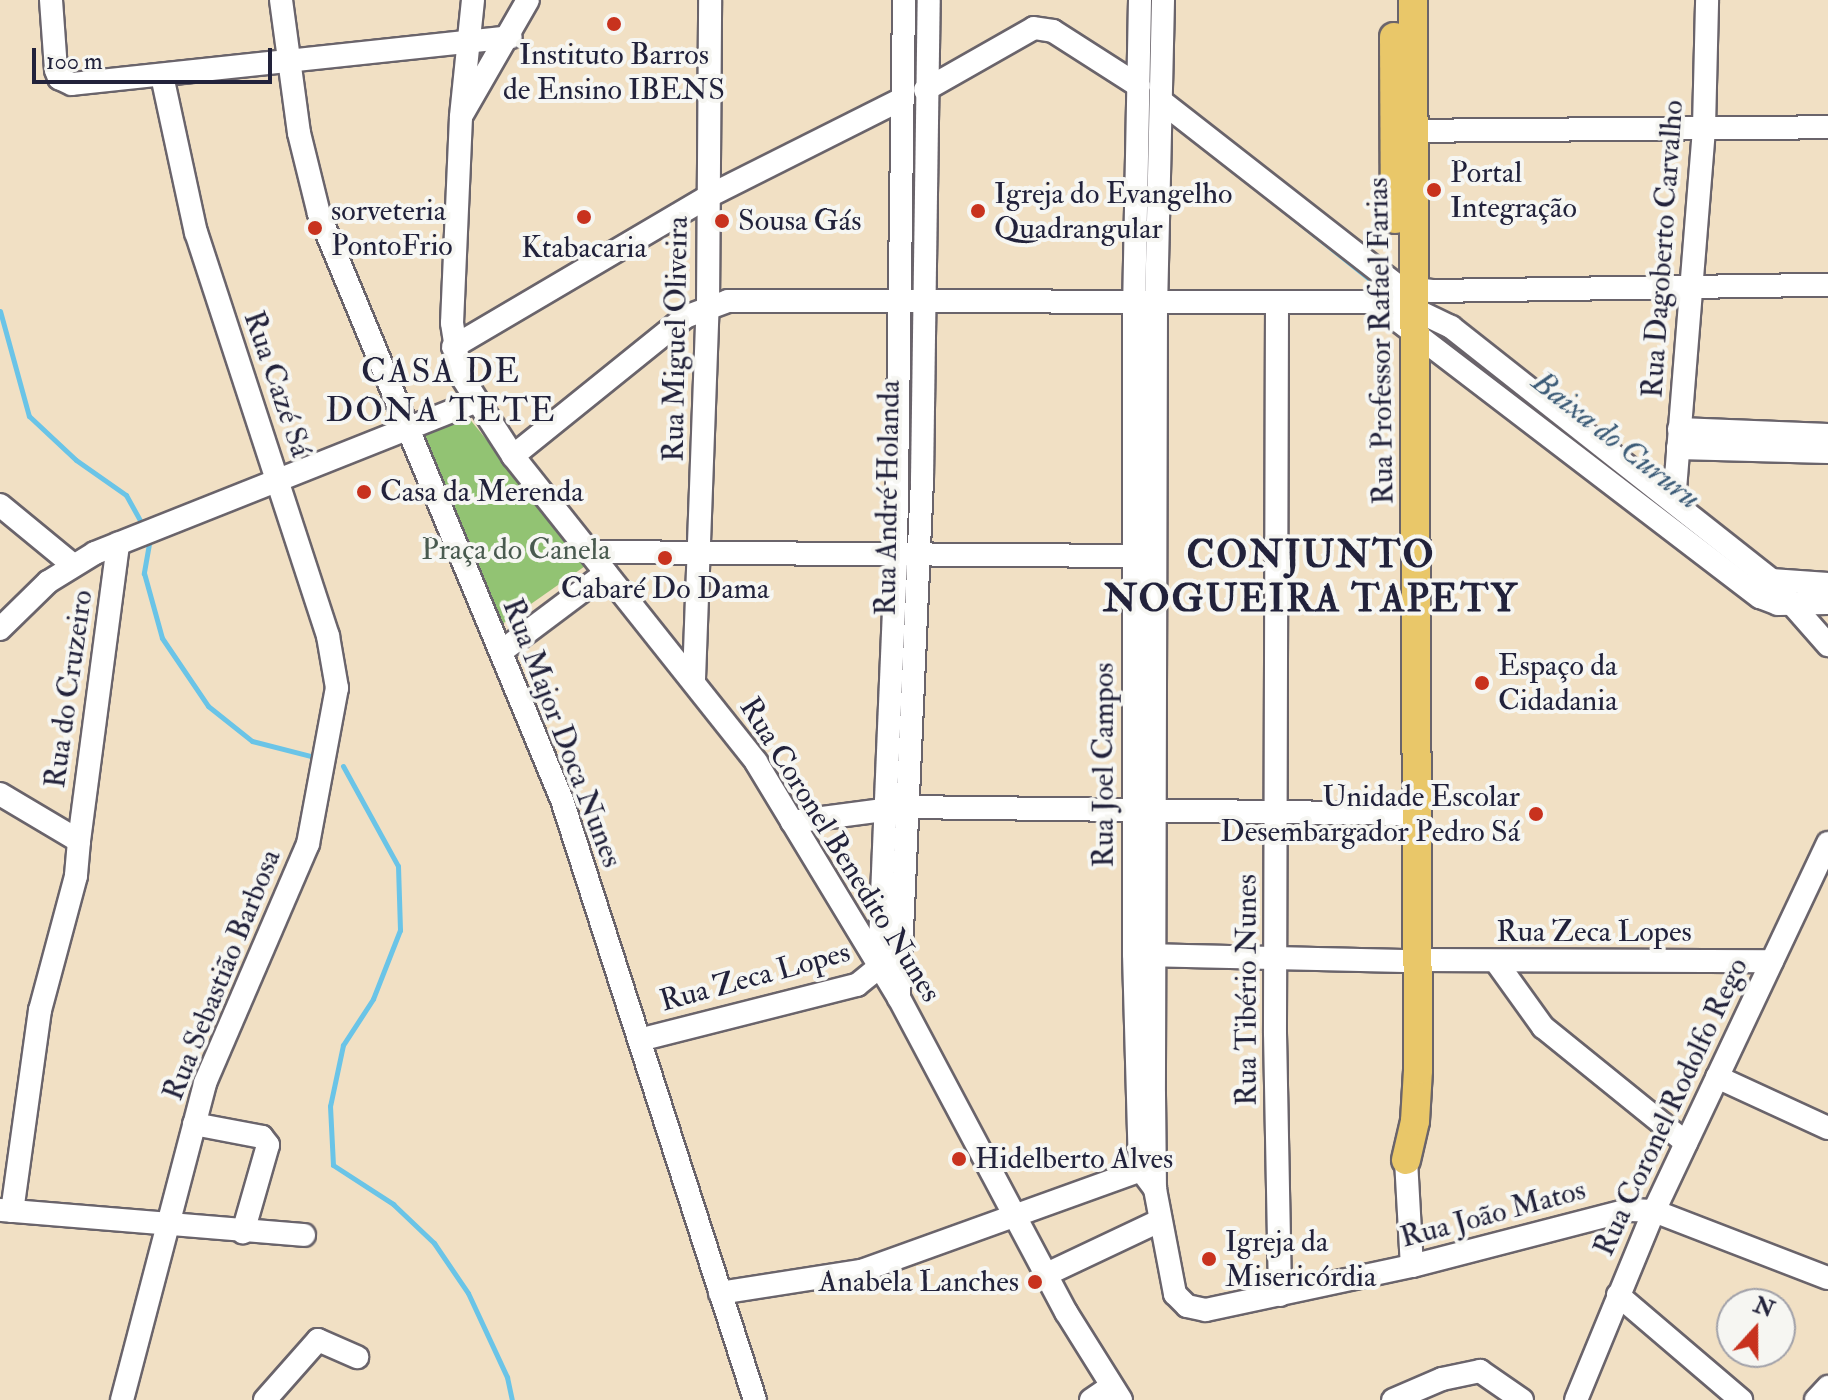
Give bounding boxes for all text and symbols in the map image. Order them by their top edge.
marker: Instituto Barros de Ensino IBENS [605,15,623,33]
scale bar [36,32,276,82]
place label: Instituto Barros de Ensino IBENS [503,37,725,108]
text: 100 m [46,46,103,77]
street label: Rua Dagoberto Carvalho [1635,99,1691,399]
place label: Portal Integração [1450,155,1577,226]
place label: Igreja do Evangelho Quadrangular [994,176,1232,246]
street label: Rua Professor Rafael Farias [1360,177,1402,505]
marker: Portal Integração [1425,181,1443,199]
place label: sorveteria PontoFrio [331,193,453,264]
marker: Igreja do Evangelho Quadrangular [969,202,987,220]
place label: Sousa Gás [738,203,861,239]
marker: Ktabacaria [575,208,593,226]
marker: Sousa Gás [713,212,731,230]
street label: Rua Miguel Oliveira [656,216,696,462]
marker: sorveteria PontoFrio [306,219,324,237]
place label: Ktabacaria [521,230,647,266]
street label: Rua Cazé Sá [235,306,319,462]
district label: CASA DE DONA TETE [326,351,556,430]
water label: Baixa do Cururu [1524,362,1708,518]
street label: Rua André Holanda [868,380,908,616]
place label: Casa da Merenda [380,474,584,510]
marker: Casa da Merenda [355,483,373,501]
park label: Praça do Canela [421,532,611,568]
district label: CONJUNTO NOGUEIRA TAPETY [1103,533,1519,622]
marker: Cabaré Do Dama [656,549,674,567]
place label: Cabaré Do Dama [561,571,769,607]
street label: Rua do Cruzeiro [37,588,101,790]
street label: Rua Major Doca Nunes [494,594,630,872]
place label: Espaço da Cidadania [1498,648,1618,718]
street label: Rua Joel Campos [1086,662,1122,868]
marker: Espaço da Cidadania [1473,674,1491,692]
street label: Rua Coronel Benedito Nunes [731,691,949,1009]
place label: Unidade Escolar Desembargador Pedro Sá [1220,779,1520,850]
marker: Unidade Escolar Desembargador Pedro Sá [1527,805,1545,823]
street label: Rua Sebastião Barbosa [155,844,289,1106]
street label: Rua Tibério Nunes [1229,874,1265,1106]
street label: Rua Zeca Lopes [1496,914,1692,950]
street label: Rua Zeca Lopes [656,934,854,1020]
street label: Rua Coronel Rodolfo Rego [1586,952,1756,1262]
place label: Hidelberto Alves [975,1141,1173,1177]
marker: Hidelberto Alves [950,1150,968,1168]
street label: Rua João Matos [1397,1172,1589,1256]
place label: Igreja da Misericórdia [1225,1224,1376,1294]
marker: Igreja da Misericórdia [1200,1250,1218,1268]
place label: Anabela Lanches [818,1264,1019,1300]
marker: Anabela Lanches [1026,1273,1044,1291]
north arrow [1716,1288,1796,1368]
text: N [1750,1291,1778,1324]

